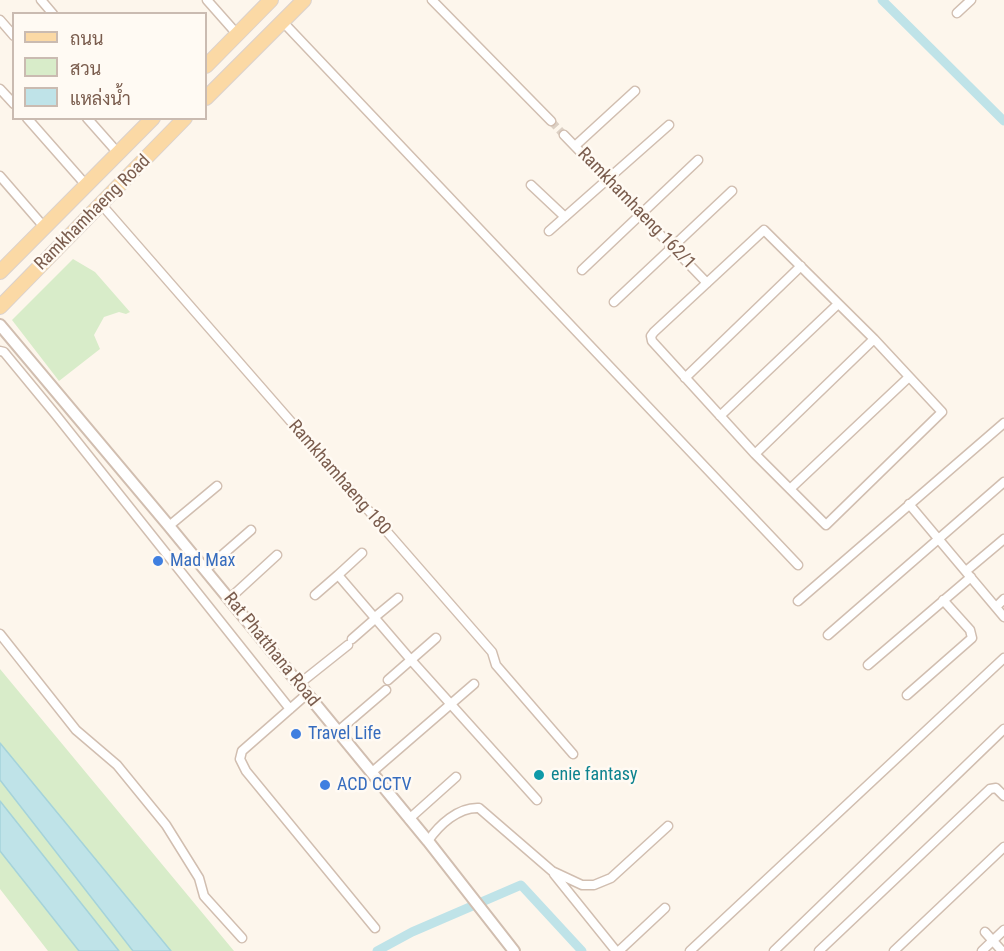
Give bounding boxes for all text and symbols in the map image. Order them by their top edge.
legend [12,12,207,120]
text: ถนน [70,28,103,49]
text: สวน [70,58,101,79]
text: แหล่งน้ำ [70,88,131,109]
street label: Ramkhamhaeng 162/1 [573,144,699,274]
street label: Ramkhamhaeng Road [31,151,155,275]
street label: Ramkhamhaeng 180 [283,416,395,540]
place label: Mad Max [170,550,235,572]
marker: Mad Max [151,554,165,568]
street label: Rat Phatthana Road [218,589,324,711]
place label: Travel Life [308,723,381,745]
marker: Travel Life [289,727,303,741]
place label: enie fantasy [551,764,638,786]
marker: enie fantasy [532,768,546,782]
place label: ACD CCTV [337,774,412,796]
marker: ACD CCTV [318,778,332,792]

